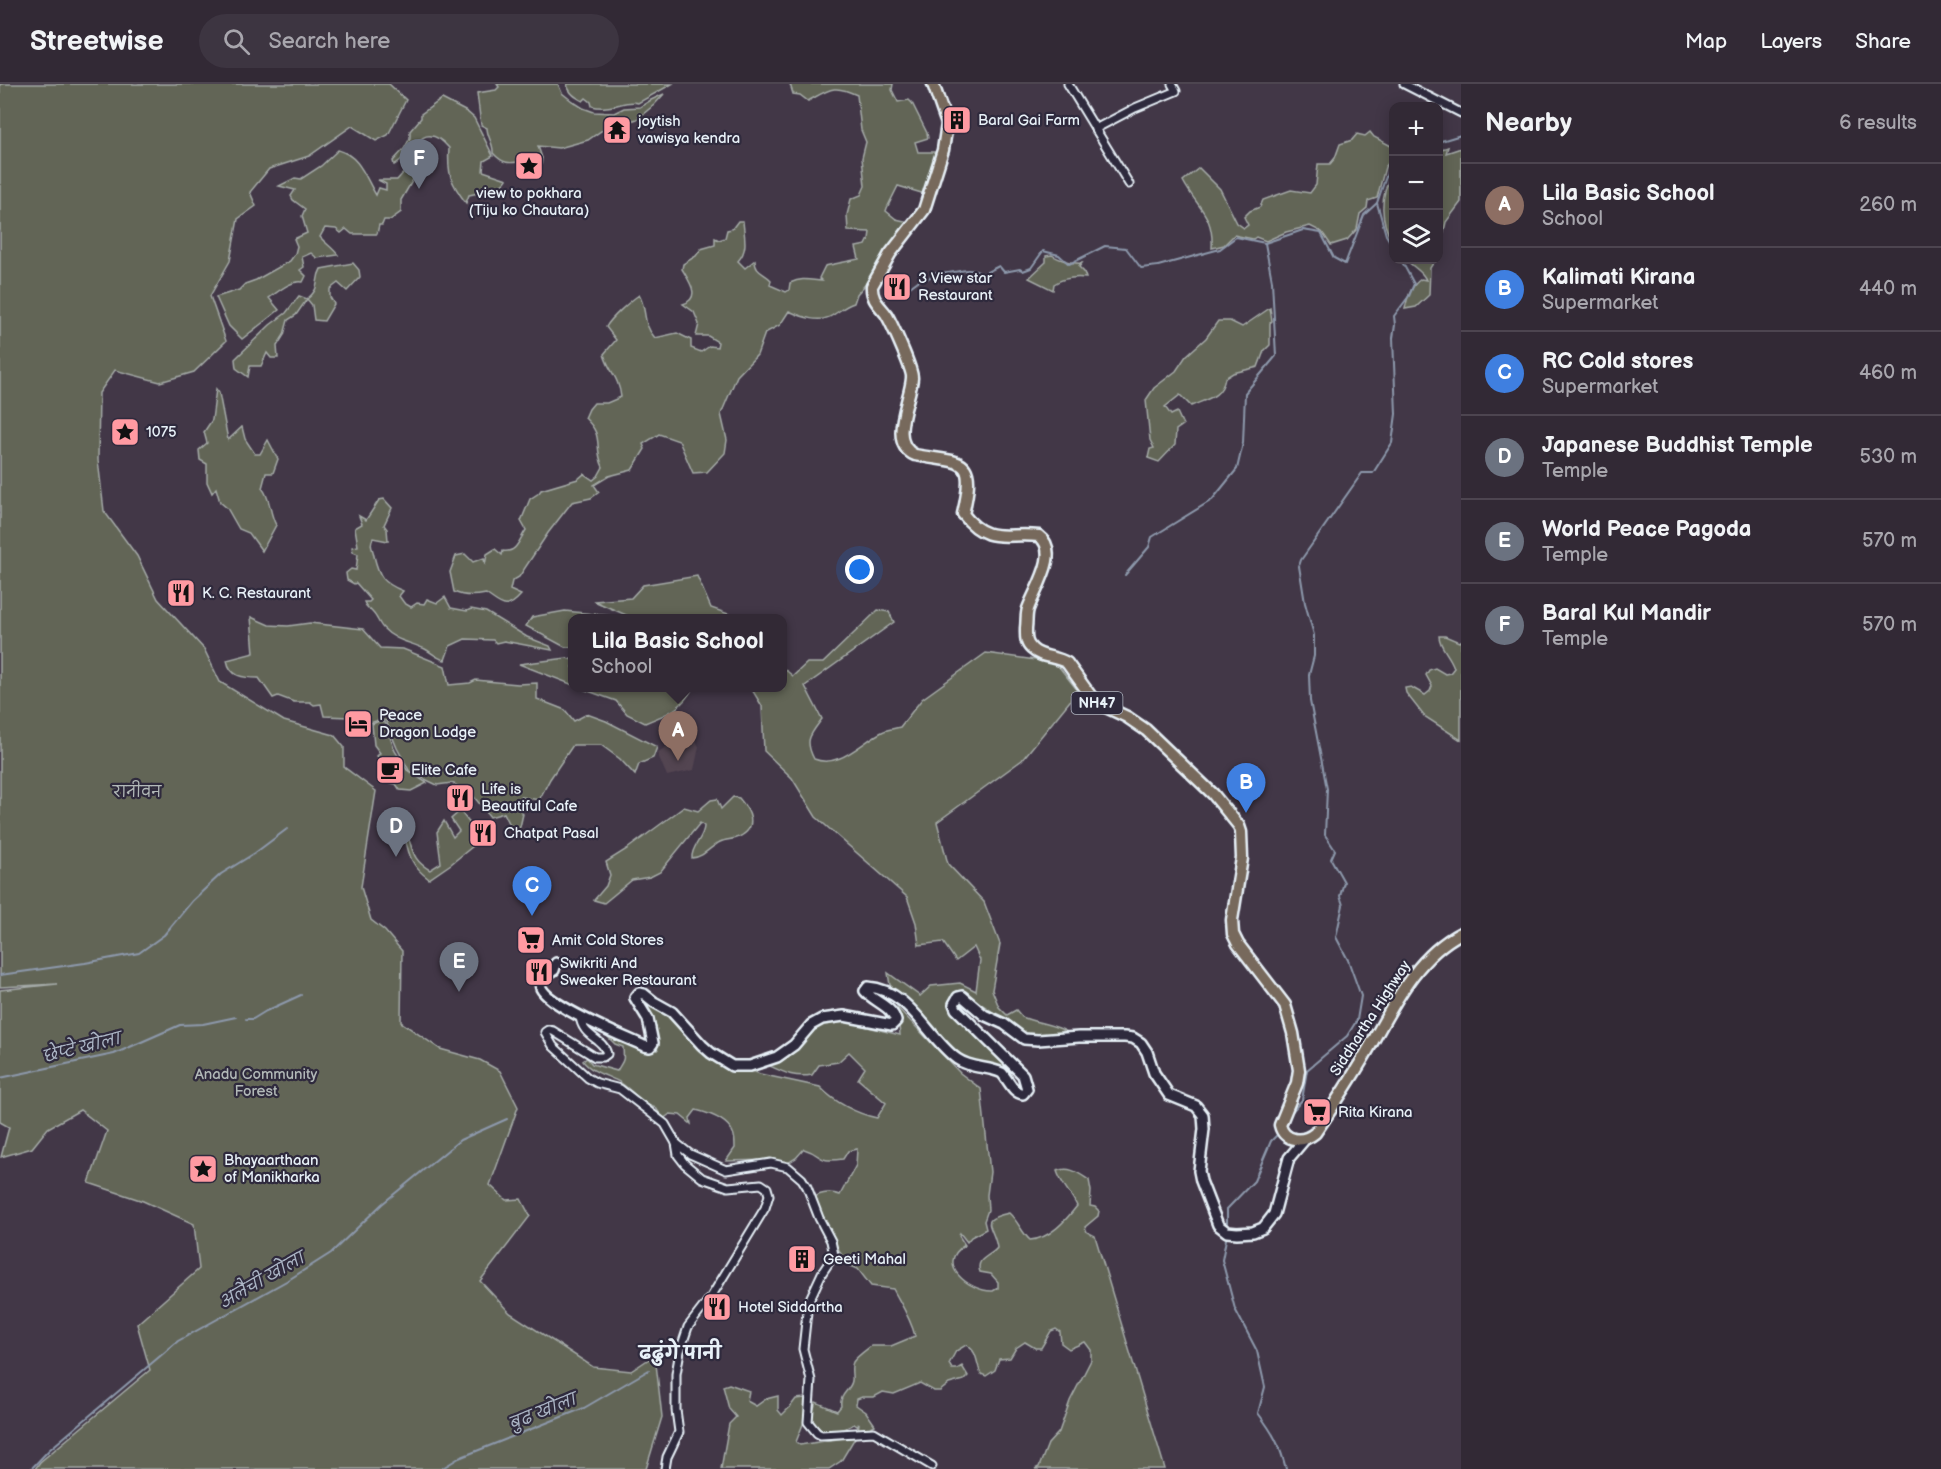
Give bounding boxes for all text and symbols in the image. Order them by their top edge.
search box [199,14,619,68]
text: Streetwise [30,25,163,58]
icon: search [220,25,253,58]
text: Search here [268,28,390,55]
text: Map [1685,29,1727,54]
text: Layers [1760,29,1822,54]
text: Share [1855,29,1911,54]
map controls [1389,102,1443,264]
button: + [1389,102,1443,156]
building icon: Baral Gai Farm [941,104,973,136]
text: Nearby [1485,108,1572,139]
place label: Baral Gai Farm [978,111,1080,130]
text: 6 results [1839,111,1917,135]
place label: joytish vawisya kendra [637,112,740,148]
temple icon: joytish vawisya kendra [601,114,633,146]
pin: F [400,140,438,189]
place icon: view to pokhara (Tiju ko Chautara) [513,150,545,182]
button: − [1389,156,1443,210]
text: Lila Basic School [1542,180,1714,207]
place label: view to pokhara (Tiju ko Chautara) [469,184,589,220]
text: A [1498,193,1511,217]
text: 260 m [1859,193,1917,217]
text: School [1542,207,1603,231]
button: layers [1389,210,1443,264]
text: Kalimati Kirana [1542,264,1695,291]
place label: 3 View star Restaurant [918,269,993,305]
restaurant icon: 3 View star Restaurant [881,271,913,303]
text: B [1497,277,1512,301]
text: 440 m [1859,277,1917,301]
text: Supermarket [1542,291,1658,315]
text: RC Cold stores [1542,348,1693,375]
text: C [1497,361,1512,385]
text: 460 m [1859,361,1917,385]
text: Supermarket [1542,375,1658,399]
place icon: 1075 [109,416,141,448]
place label: 1075 [146,423,177,442]
text: Japanese Buddhist Temple [1542,432,1813,459]
text: D [1498,445,1511,469]
text: 530 m [1860,445,1917,469]
text: Temple [1542,459,1608,483]
text: World Peace Pagoda [1542,516,1751,543]
text: E [1498,529,1511,553]
text: 570 m [1862,529,1917,553]
text: Temple [1542,543,1608,567]
your location [845,555,874,584]
restaurant icon: K. C. Restaurant [165,577,197,609]
place label: K. C. Restaurant [202,584,311,603]
text: Baral Kul Mandir [1542,600,1711,627]
text: F [1498,613,1511,637]
text: 570 m [1862,613,1917,637]
popup [568,614,787,692]
text: Temple [1542,627,1608,651]
text: Lila Basic School [591,628,764,655]
text: School [591,655,652,679]
road number: NH47 [1072,692,1122,714]
place label: Peace Dragon Lodge [379,706,476,742]
hotel icon: Peace Dragon Lodge [342,708,374,740]
pin: A [658,712,698,761]
cafe icon: Elite Cafe [374,754,406,786]
place label: Elite Cafe [411,761,477,780]
pin: B [1226,764,1266,813]
park label: रानीवन [112,780,162,802]
place label: Life is Beautiful Cafe [481,780,577,816]
restaurant icon: Life is Beautiful Cafe [444,782,476,814]
pin: D [376,808,416,857]
restaurant icon: Chatpat Pasal [467,817,499,849]
place label: Chatpat Pasal [504,824,599,843]
pin: C [512,866,552,916]
supermarket icon: Amit Cold Stores [515,924,547,956]
place label: Amit Cold Stores [552,931,664,950]
pin: E [440,942,478,992]
place label: Swikriti And Sweaker Restaurant [560,954,697,990]
restaurant icon: Swikriti And Sweaker Restaurant [523,956,555,988]
street label: Siddhartha Highway [1326,957,1415,1080]
water label: छेप्टे खोला [39,1024,126,1067]
park label: Anadu Community Forest [195,1065,318,1101]
supermarket icon: Rita Kirana [1301,1096,1333,1128]
place label: Rita Kirana [1338,1103,1413,1122]
place label: Bhayaarthaan of Manikharka [224,1151,320,1187]
place icon: Bhayaarthaan of Manikharka [187,1153,219,1185]
water label: अलैची खोला [213,1242,312,1313]
building icon: Geeti Mahal [786,1243,818,1275]
place label: Geeti Mahal [823,1250,906,1269]
restaurant icon: Hotel Siddartha [701,1291,733,1323]
place label: Hotel Siddartha [738,1298,843,1317]
district label: ढढुंगे पानी [637,1338,723,1366]
water label: बुढ खोला [505,1385,583,1435]

